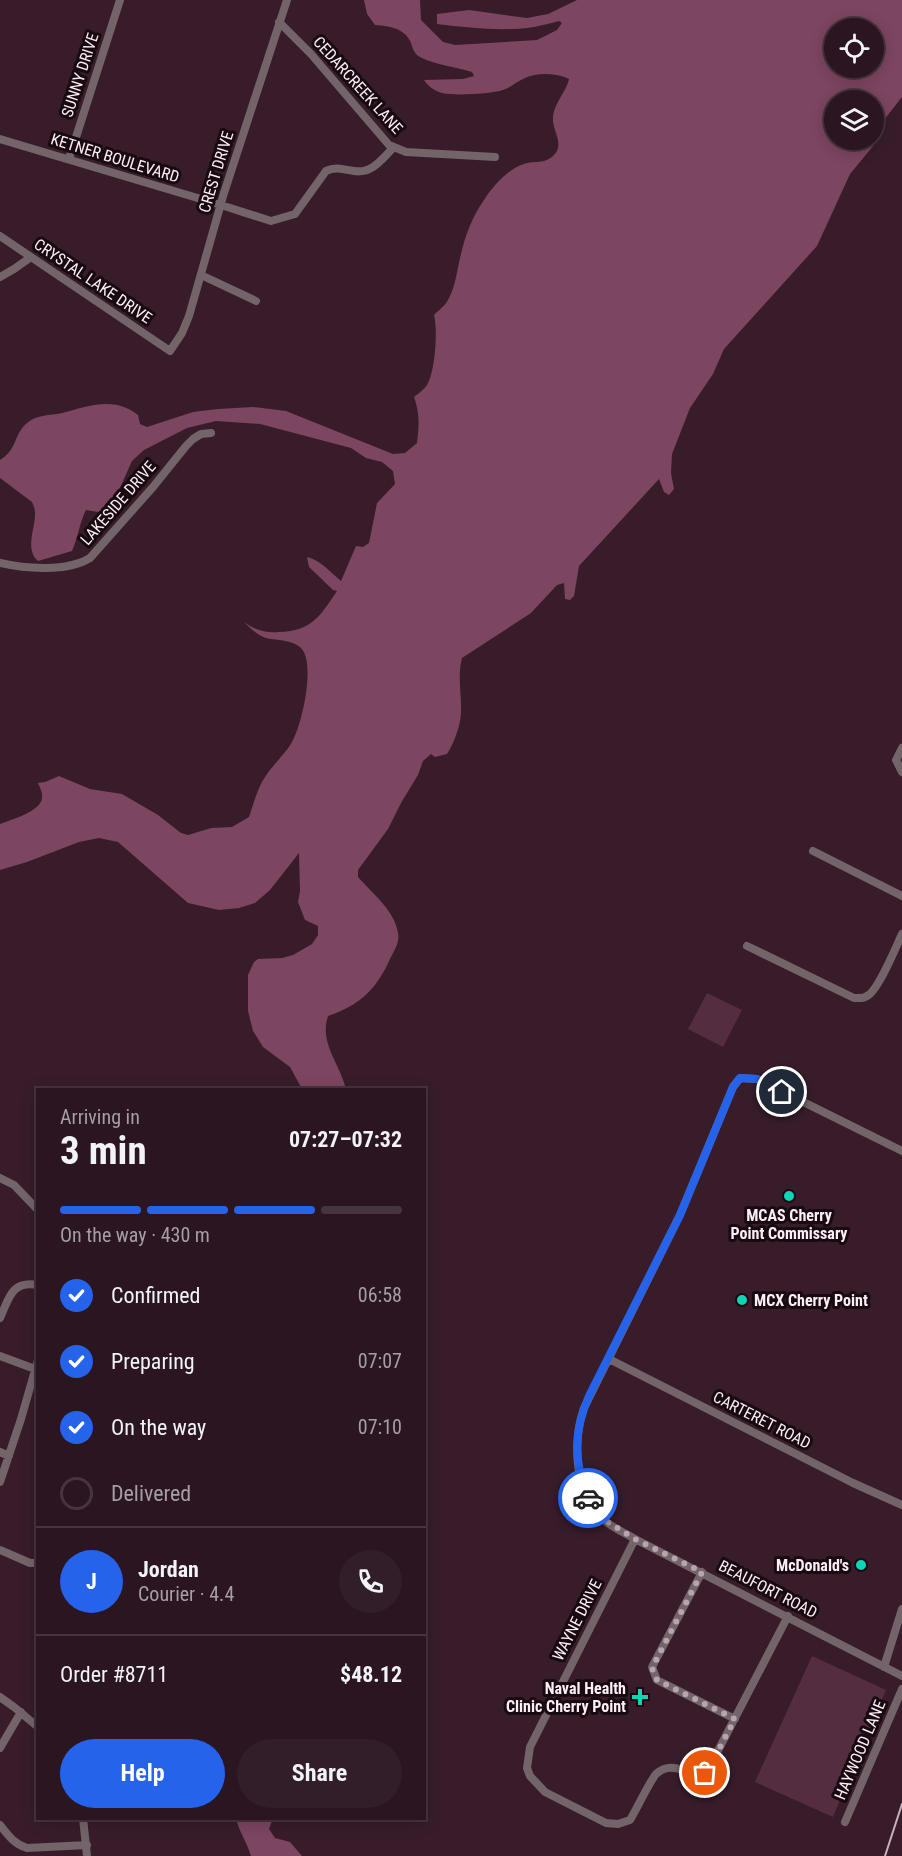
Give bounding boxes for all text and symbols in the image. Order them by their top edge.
map controls [824,18,884,150]
button: locate [824,18,884,78]
street label: SUNNY DRIVE [57,30,103,120]
street label: CEDARCREEK LANE [309,32,407,138]
button: layers [824,90,884,150]
street label: KETNER BOULEVARD [48,129,182,187]
street label: CREST DRIVE [195,129,237,215]
street label: CRYSTAL LAKE DRIVE [31,235,155,327]
street label: LAKESIDE DRIVE [76,457,160,549]
pin [756,1066,807,1117]
icon: home [765,1075,798,1108]
text: Arriving in [60,1105,140,1129]
text: 07:27–07:32 [289,1127,402,1152]
text: 3 min [60,1128,147,1174]
marker: MCAS Cherry Point Commissary [782,1189,796,1203]
place label: MCAS Cherry Point Commissary [731,1206,847,1243]
text: On the way · 430 m [60,1223,210,1247]
icon: check [60,1279,93,1312]
text: Confirmed [111,1283,200,1308]
text: 06:58 [358,1283,402,1307]
place label: MCX Cherry Point [754,1291,868,1310]
marker: MCX Cherry Point [735,1293,749,1307]
icon: check [60,1345,93,1378]
text: Preparing [111,1349,195,1374]
text: 07:07 [358,1349,402,1373]
street label: CARTERET ROAD [710,1387,814,1453]
icon: check [60,1411,93,1444]
text: On the way [111,1415,206,1440]
text: 07:10 [358,1415,402,1439]
courier [558,1468,618,1528]
text: Delivered [111,1481,191,1506]
icon: car [572,1482,605,1515]
button: phone [339,1550,402,1613]
street label: BEAUFORT ROAD [716,1556,820,1622]
place label: McDonald's [776,1556,849,1575]
text: Jordan [138,1557,199,1582]
marker: McDonald's [854,1558,868,1572]
text: J [86,1569,97,1594]
street label: WAYNE DRIVE [548,1576,606,1664]
text: Courier · 4.4 [138,1582,234,1606]
text: Order #8711 [60,1662,168,1687]
text: $48.12 [340,1662,402,1687]
place label: Naval Health Clinic Cherry Point [506,1679,626,1716]
marker: Naval Health Clinic Cherry Point [631,1688,649,1706]
street label: HAYWOOD LANE [831,1697,890,1803]
button: Help [60,1739,225,1808]
button: Share [237,1739,402,1808]
pin [679,1747,730,1798]
icon: bag [688,1756,721,1789]

